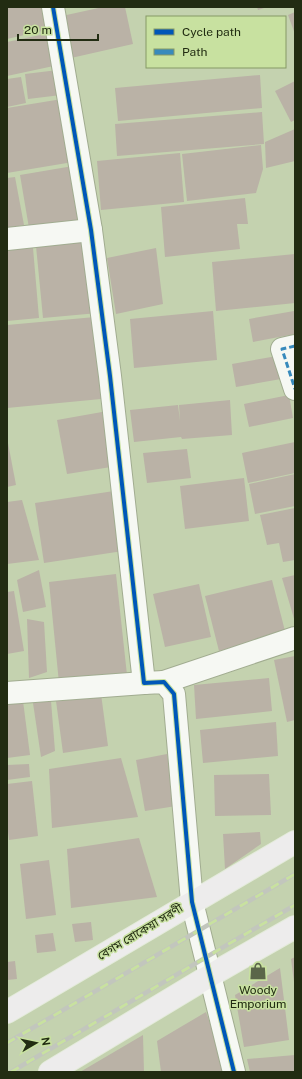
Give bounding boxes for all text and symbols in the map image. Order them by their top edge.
scale bar [18,16,98,42]
legend [146,16,286,68]
text: 20 m [24,23,52,37]
text: Cycle path [182,25,241,39]
text: Path [182,45,208,59]
street label: বেগম রোকেয়া সরণী [94,900,186,963]
shop icon: Woody Emporium [248,961,268,981]
place label: Woody Emporium [230,983,286,1011]
north arrow [16,1023,56,1063]
text: N [39,1036,52,1047]

